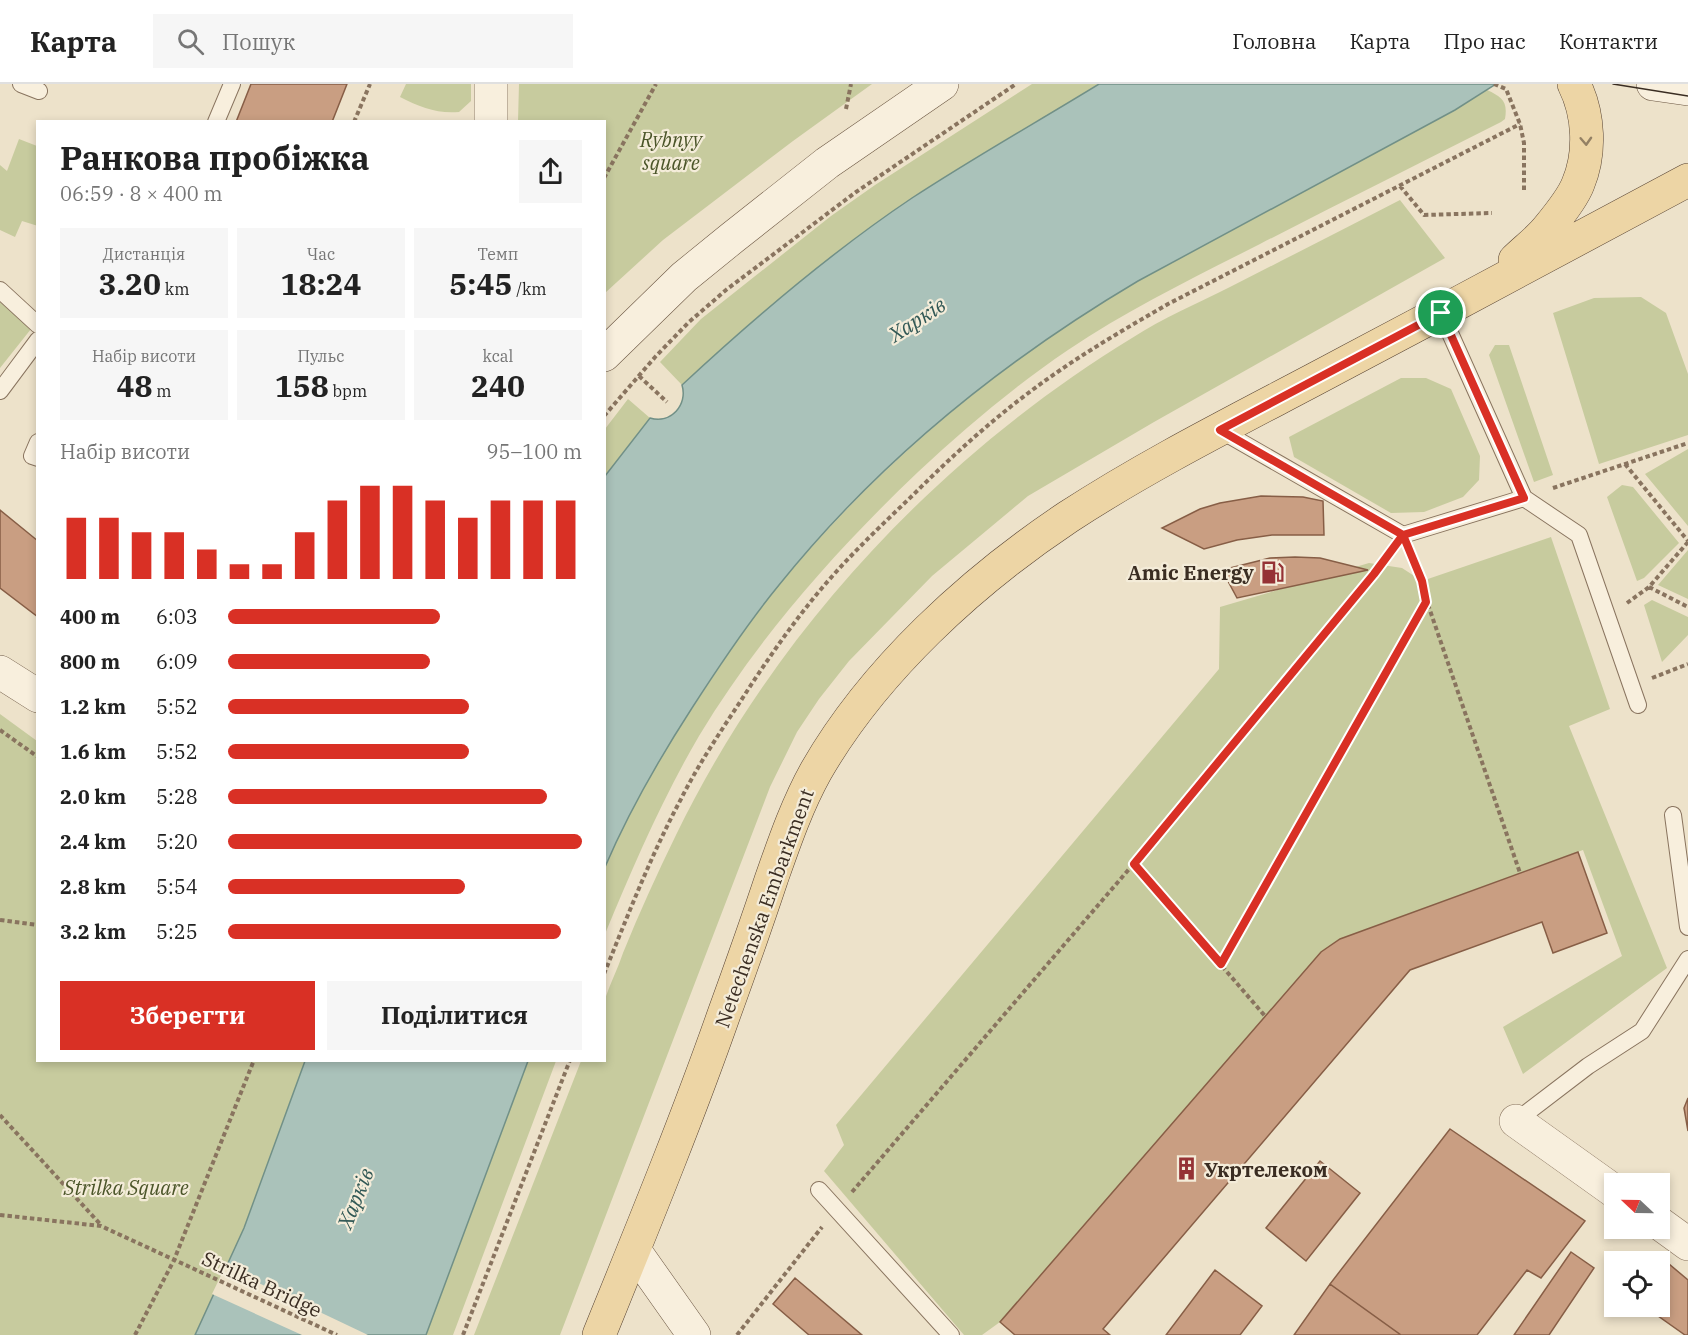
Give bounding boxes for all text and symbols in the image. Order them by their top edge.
search box [153,14,573,68]
text: Карта [30,23,117,60]
icon: search [174,25,207,58]
text: Пошук [222,27,295,56]
text: Головна [1232,27,1316,55]
text: Карта [1349,27,1410,55]
text: Про нас [1443,27,1526,55]
text: Контакти [1559,27,1658,55]
park label: Rybnyy square [639,126,704,176]
text: Ранкова пробіжка [60,136,369,179]
one-way arrow [1580,136,1592,145]
button: share [519,140,582,203]
text: 06:59 · 8 × 400 m [60,180,223,207]
text: Дистанція [103,244,185,264]
text: Час [307,244,335,264]
text: Темп [478,244,518,264]
text: 3.20 [99,264,161,303]
text: 18:24 [280,264,362,303]
text: 5:45 [449,264,512,303]
text: km [161,279,189,299]
text: /km [512,279,547,299]
pin [1415,287,1466,338]
water label: Харків [881,290,951,349]
icon: arrive [1424,296,1457,329]
text: Набір висоти [92,346,196,366]
text: Пульс [297,346,345,366]
text: kcal [483,346,513,366]
text: 48 [117,366,153,405]
text: 158 [275,366,329,405]
text: 240 [471,366,525,405]
text: m [153,381,171,401]
text: bpm [329,381,367,401]
text: Набір висоти [60,438,190,465]
text: 95–100 m [487,438,582,465]
place label: Amic Energy [1128,559,1255,586]
fuel station icon: Amic Energy [1259,559,1285,585]
text: 400 m [60,603,120,630]
text: 6:03 [156,603,198,630]
text: 800 m [60,648,120,675]
text: 6:09 [156,648,198,675]
text: 1.2 km [60,693,126,720]
text: 5:52 [156,693,198,720]
text: 1.6 km [60,738,126,765]
text: 5:52 [156,738,198,765]
text: 2.0 km [60,783,126,810]
text: 5:28 [156,783,198,810]
street label: Netechenska Embarkment [708,785,820,1031]
text: 2.4 km [60,828,126,855]
text: 5:20 [156,828,198,855]
text: 2.8 km [60,873,126,900]
text: 5:54 [156,873,198,900]
text: 3.2 km [60,918,126,945]
text: 5:25 [156,918,198,945]
button: Зберегти [60,981,315,1050]
button: Поділитися [327,981,582,1050]
building icon: Укртелеком [1173,1156,1199,1182]
place label: Укртелеком [1204,1156,1328,1183]
water label: Харків [330,1164,380,1234]
north arrow [1604,1173,1670,1239]
map controls [1604,1173,1670,1317]
park label: Strilka Square [62,1174,189,1201]
street label: Strilka Bridge [198,1244,326,1324]
button: locate [1604,1251,1670,1317]

